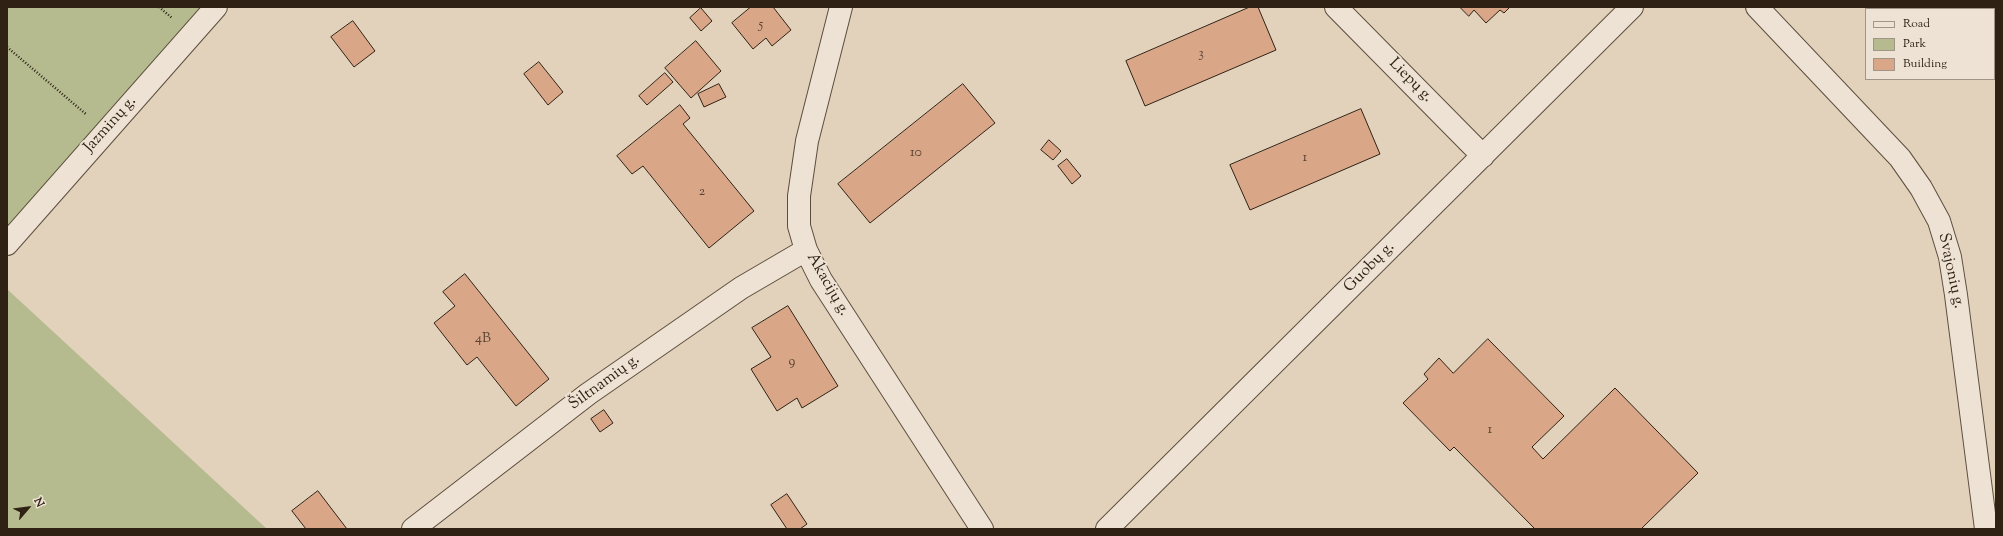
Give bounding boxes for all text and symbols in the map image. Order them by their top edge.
legend [1865,8,1995,80]
text: Road [1903,15,1930,33]
house number: 5 [759,18,763,34]
text: Park [1903,35,1926,53]
house number: 3 [1198,47,1204,63]
street label: Liepų g. [1384,55,1436,107]
text: Building [1903,55,1947,73]
street label: Jazminų g. [81,93,141,157]
house number: 10 [910,146,922,162]
house number: 1 [1303,151,1307,167]
house number: 2 [699,185,705,201]
street label: Svajonių g. [1933,231,1967,311]
street label: Guobų g. [1341,239,1399,297]
street label: Akacijų g. [801,250,853,320]
house number: 4B [475,332,491,348]
street label: Šiltnamių g. [566,351,644,415]
house number: 9 [789,355,795,371]
house number: 1 [1488,423,1492,439]
north arrow [8,488,48,528]
text: N [29,495,48,510]

